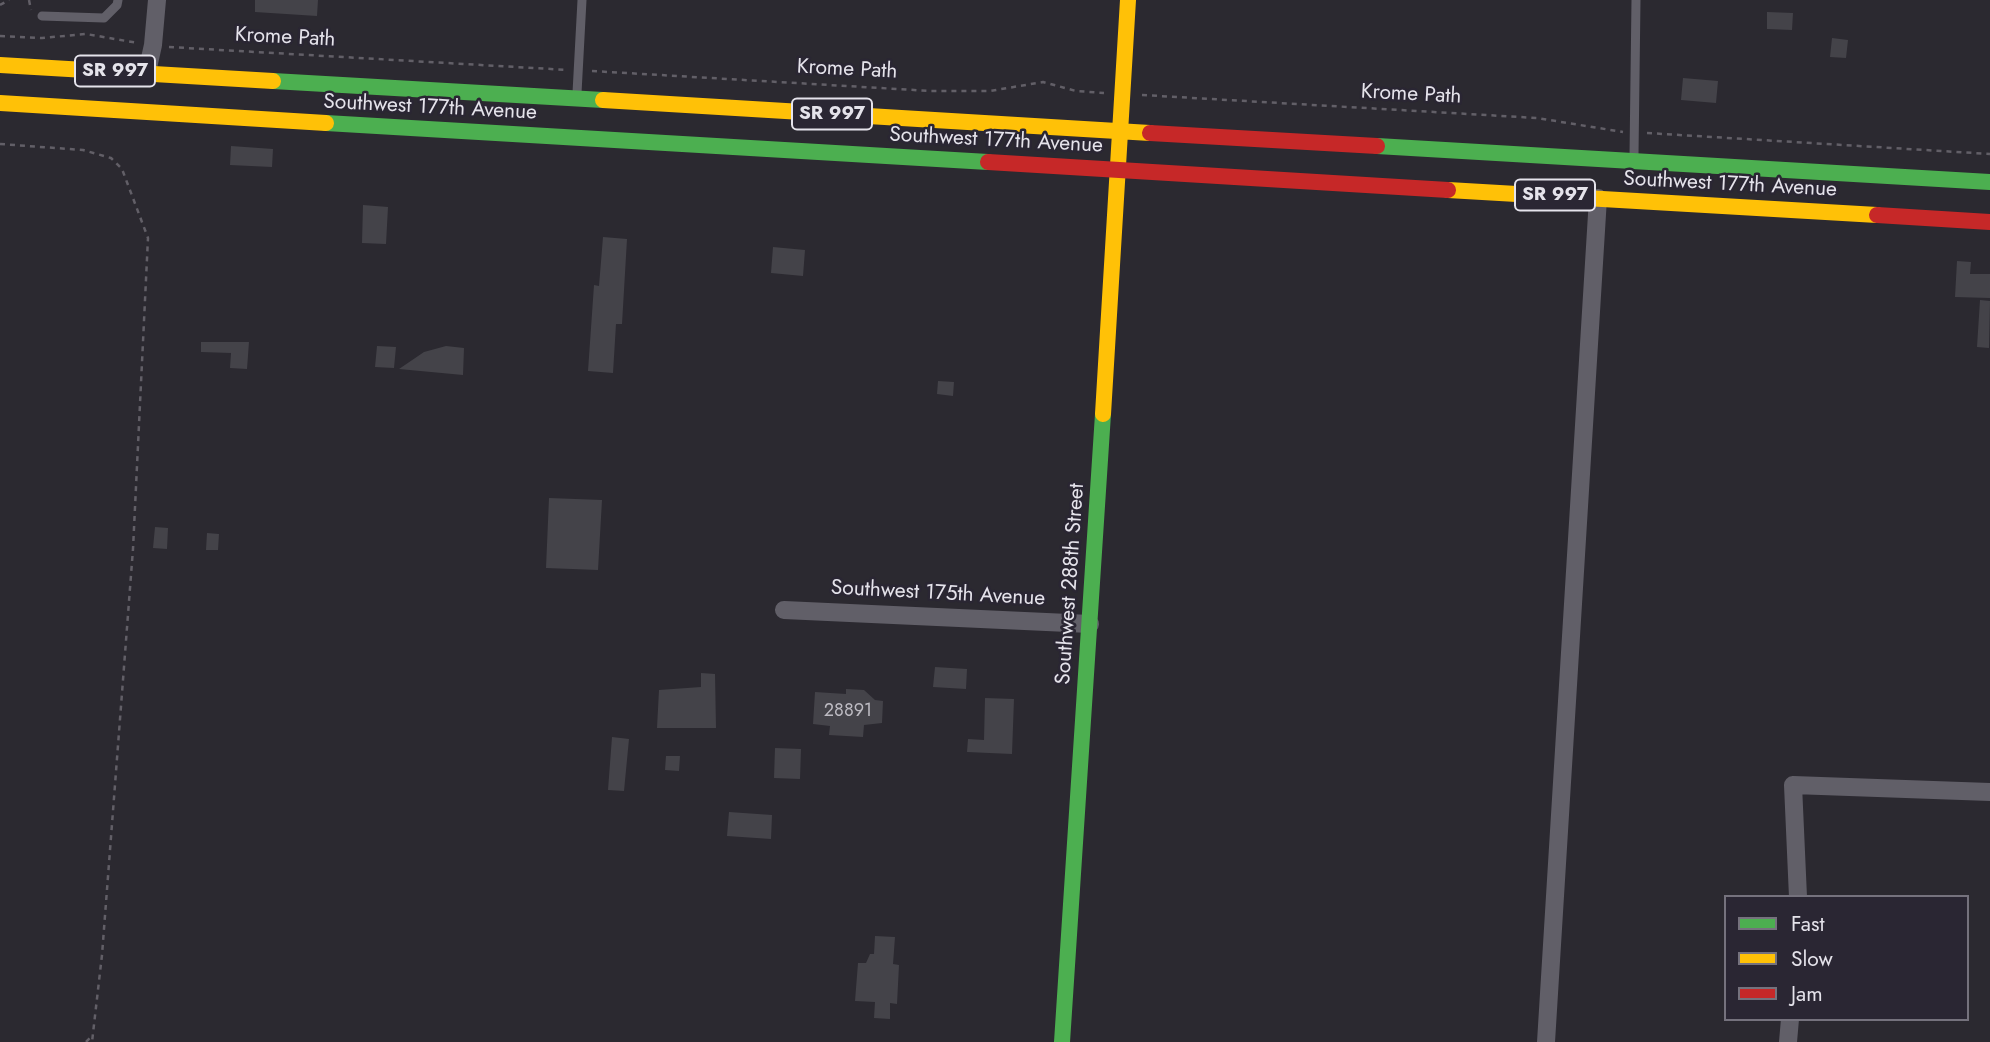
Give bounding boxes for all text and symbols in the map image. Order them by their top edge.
street label: Krome Path [234,23,336,53]
road number: SR 997 [75,55,155,86]
street label: Krome Path [796,55,898,85]
street label: Krome Path [1360,80,1462,110]
street label: Southwest 177th Avenue [323,90,537,126]
road number: SR 997 [792,98,872,130]
street label: Southwest 177th Avenue [889,123,1103,159]
street label: Southwest 177th Avenue [1623,167,1837,203]
road number: SR 997 [1515,180,1595,210]
street label: Southwest 288th Street [1051,482,1091,686]
street label: Southwest 175th Avenue [830,576,1046,612]
house number: 28891 [824,701,872,723]
legend [1724,895,1969,1021]
text: Fast [1791,909,1824,939]
text: Slow [1791,944,1833,974]
text: Jam [1791,979,1823,1009]

